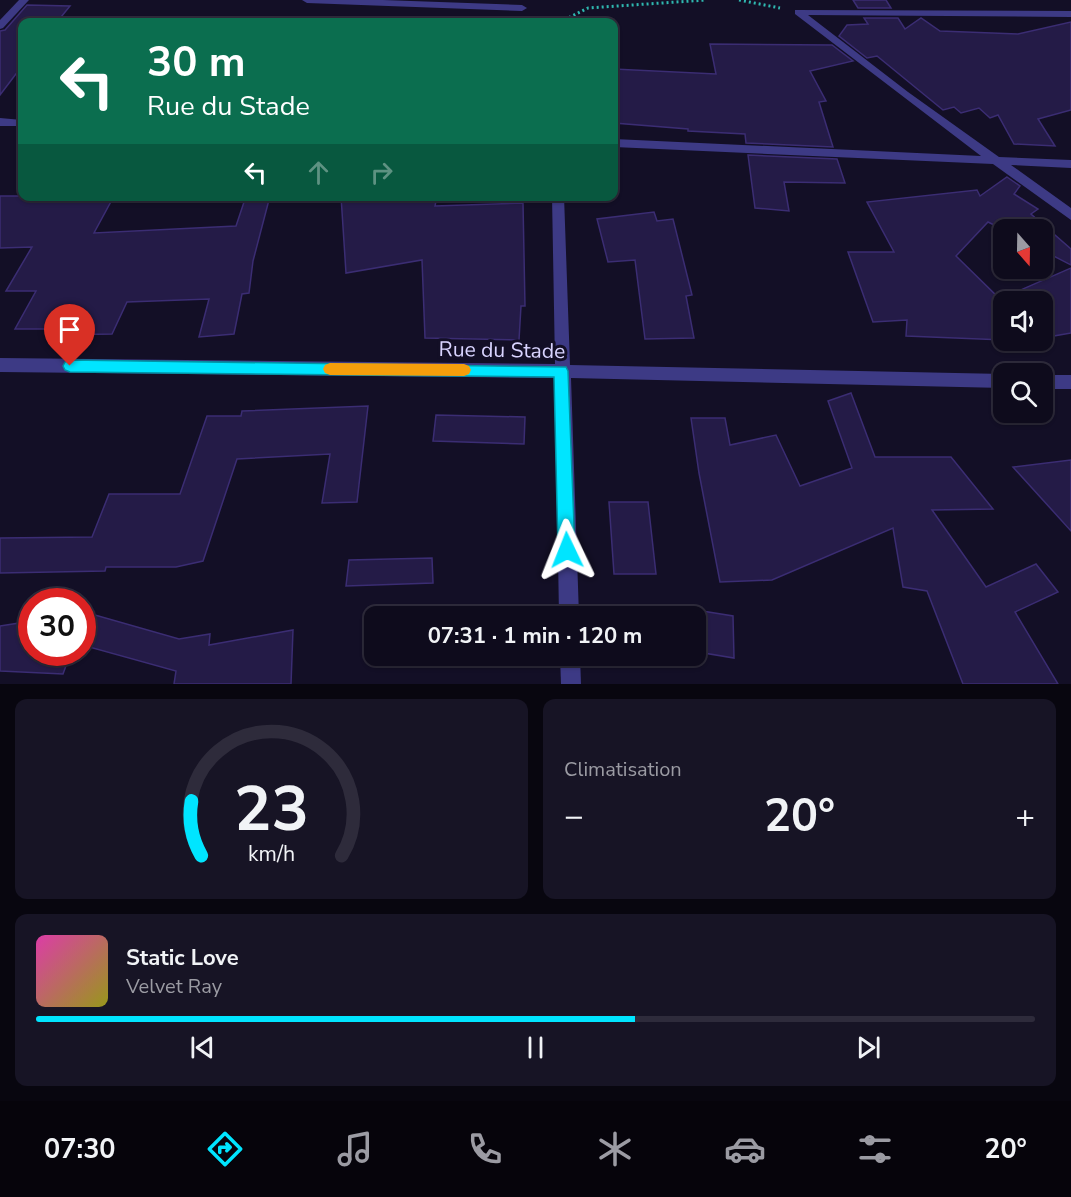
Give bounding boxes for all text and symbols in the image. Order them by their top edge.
text: 30 m [147,34,246,91]
icon: left [48,42,126,120]
text: Rue du Stade [147,88,310,125]
icon: left [239,156,272,189]
icon: ahead [302,156,335,189]
icon: right [365,156,398,189]
north arrow [993,219,1053,279]
map controls [993,219,1053,423]
button: sound [993,291,1053,351]
pin [44,304,95,366]
icon: arrive [53,313,86,346]
street label: Rue du Stade [438,335,566,365]
button: search [993,363,1053,423]
position arrow [535,518,599,582]
speed limit sign: 30 [18,588,96,666]
text: 07:31 · 1 min · 120 m [428,621,642,651]
text: Climatisation [564,756,682,783]
text: 23 [234,767,309,852]
text: 20° [764,786,835,847]
text: − [564,794,584,839]
text: + [1015,794,1035,839]
text: km/h [248,839,295,869]
text: Static Love [126,943,239,973]
text: Velvet Ray [126,973,222,1000]
icon: previous [186,1031,219,1064]
icon: pause [519,1031,552,1064]
icon: next [852,1031,885,1064]
icon: directions [204,1128,246,1170]
icon: music [334,1128,376,1170]
icon: phone [464,1128,506,1170]
icon: climate [594,1128,636,1170]
icon: car [724,1128,766,1170]
icon: filters [854,1128,896,1170]
text: 07:30 [44,1131,116,1168]
text: 20° [984,1131,1027,1168]

